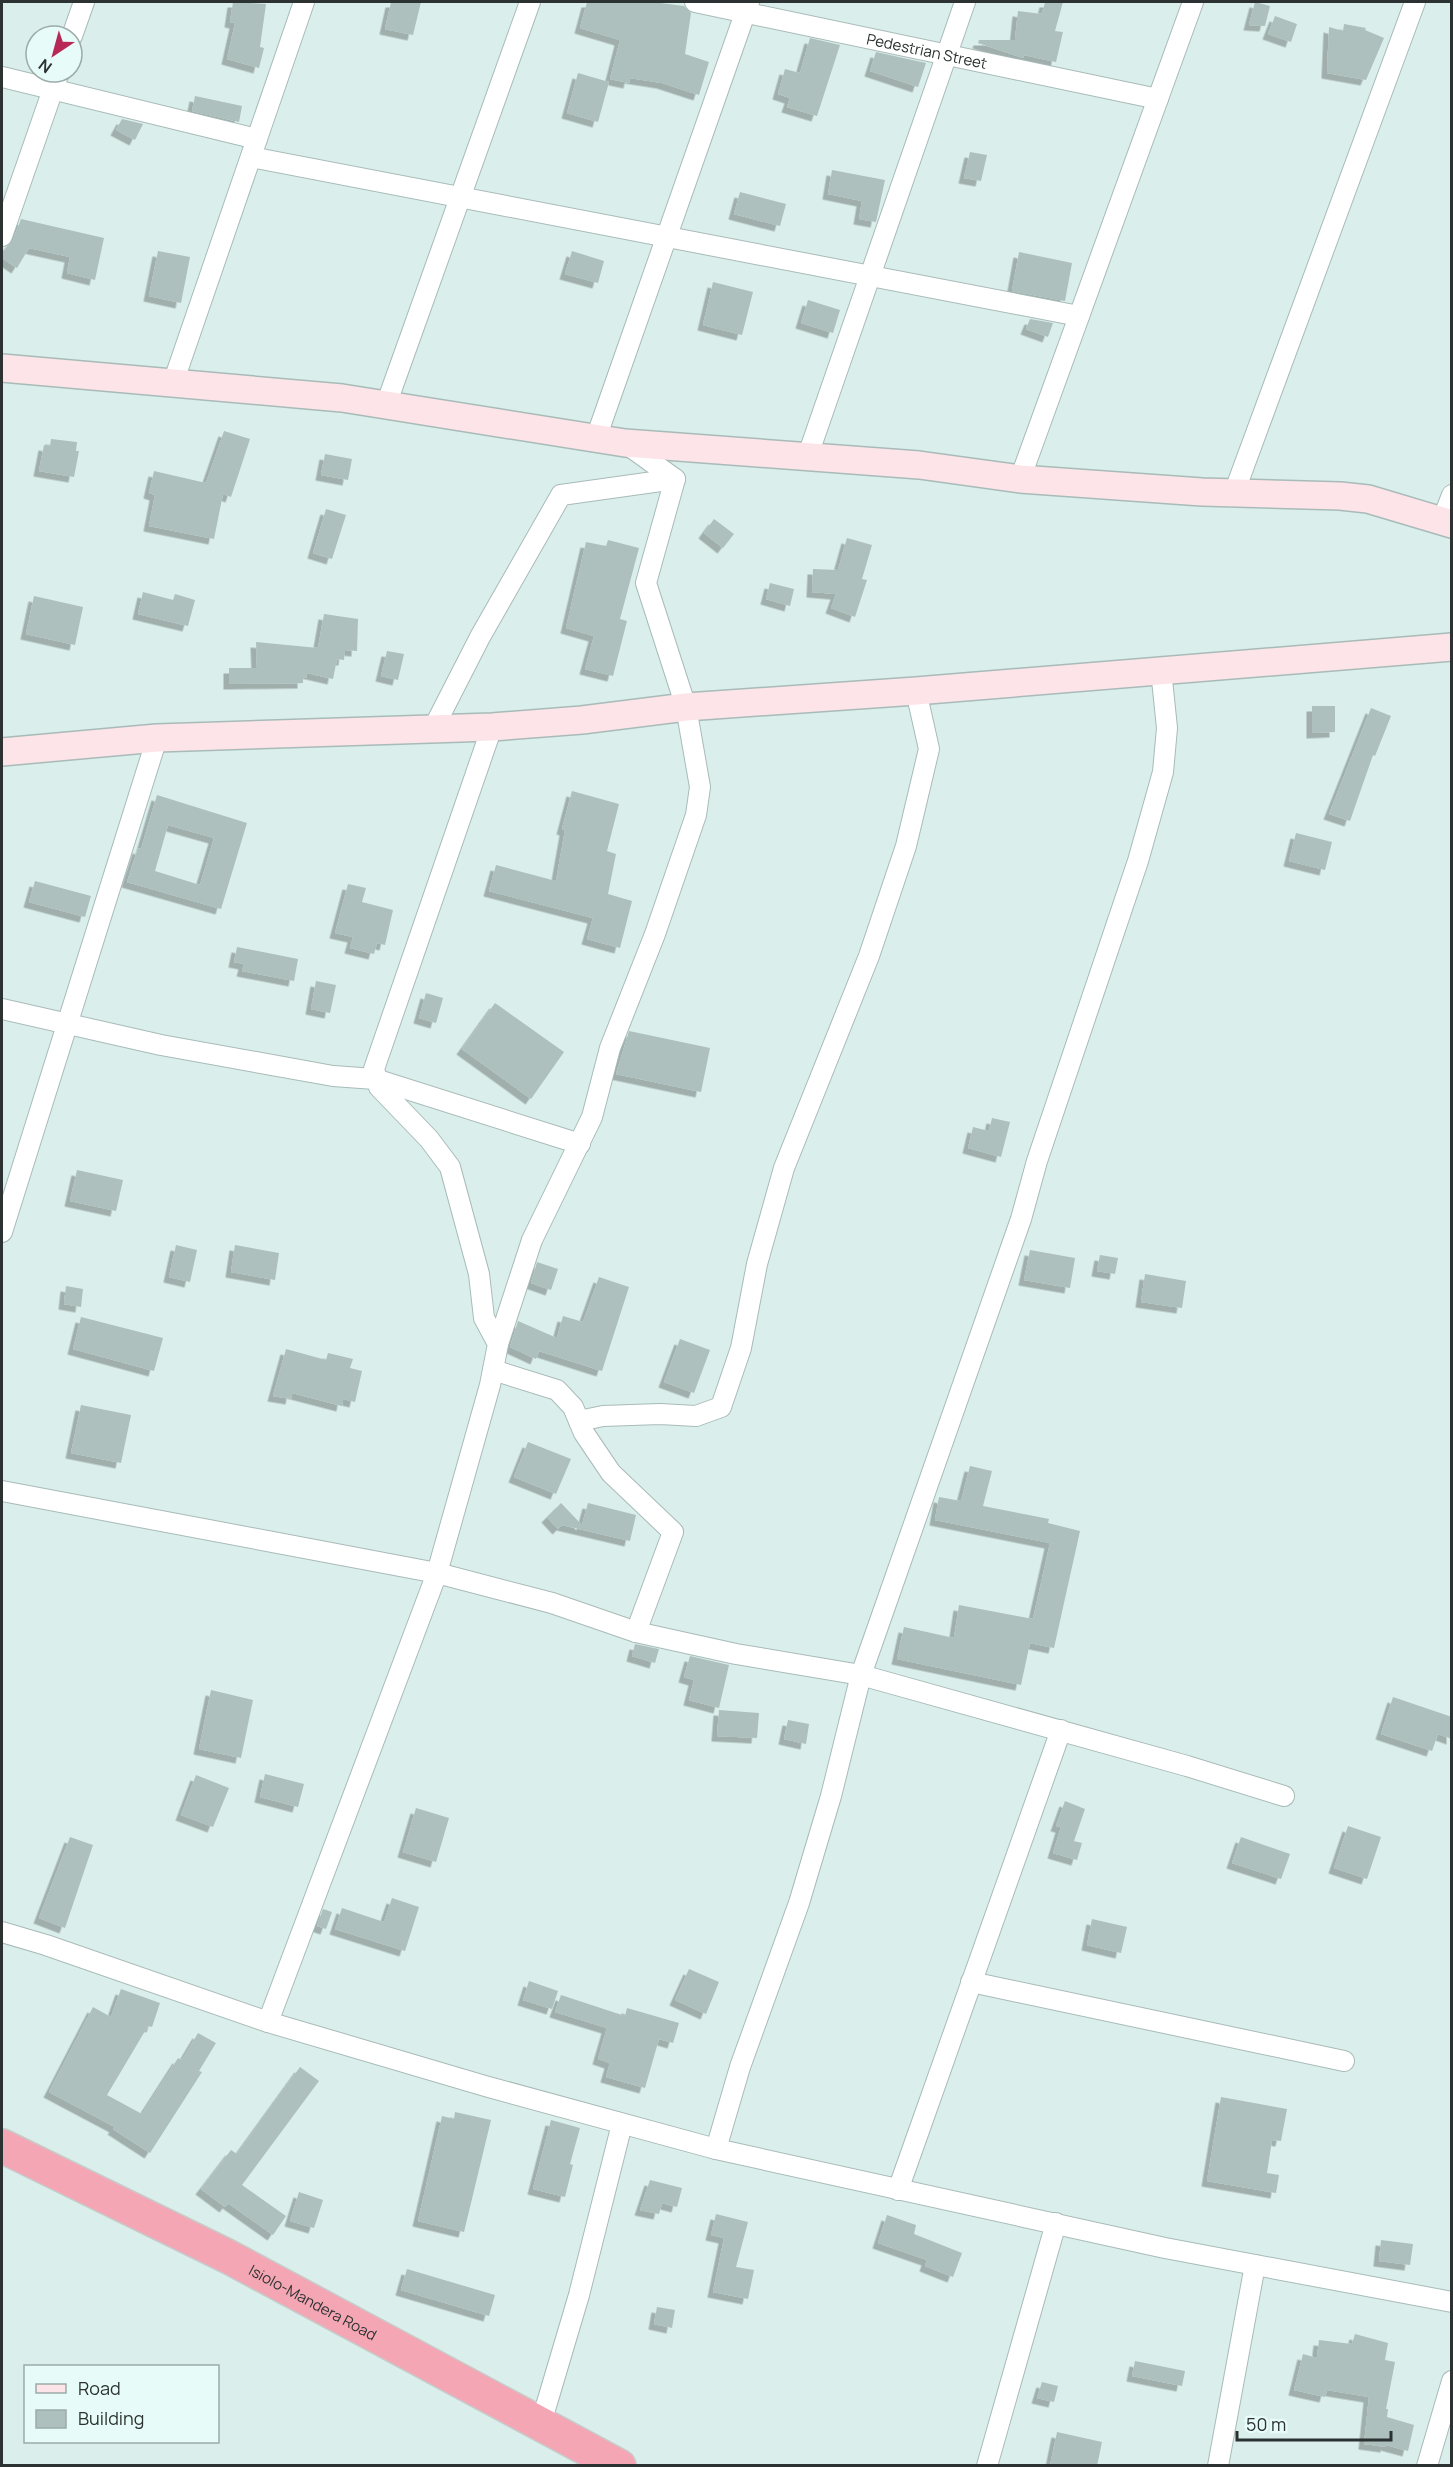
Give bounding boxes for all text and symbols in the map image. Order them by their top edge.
north arrow [24,24,84,84]
street label: Pedestrian Street [865,28,989,73]
text: N [34,54,56,78]
street label: Isiolo-Mandera Road [245,2259,381,2345]
legend [24,2365,219,2443]
text: Road [78,2376,121,2400]
scale bar [1237,2404,1392,2442]
text: Building [78,2406,144,2430]
text: 50 m [1246,2412,1286,2436]

